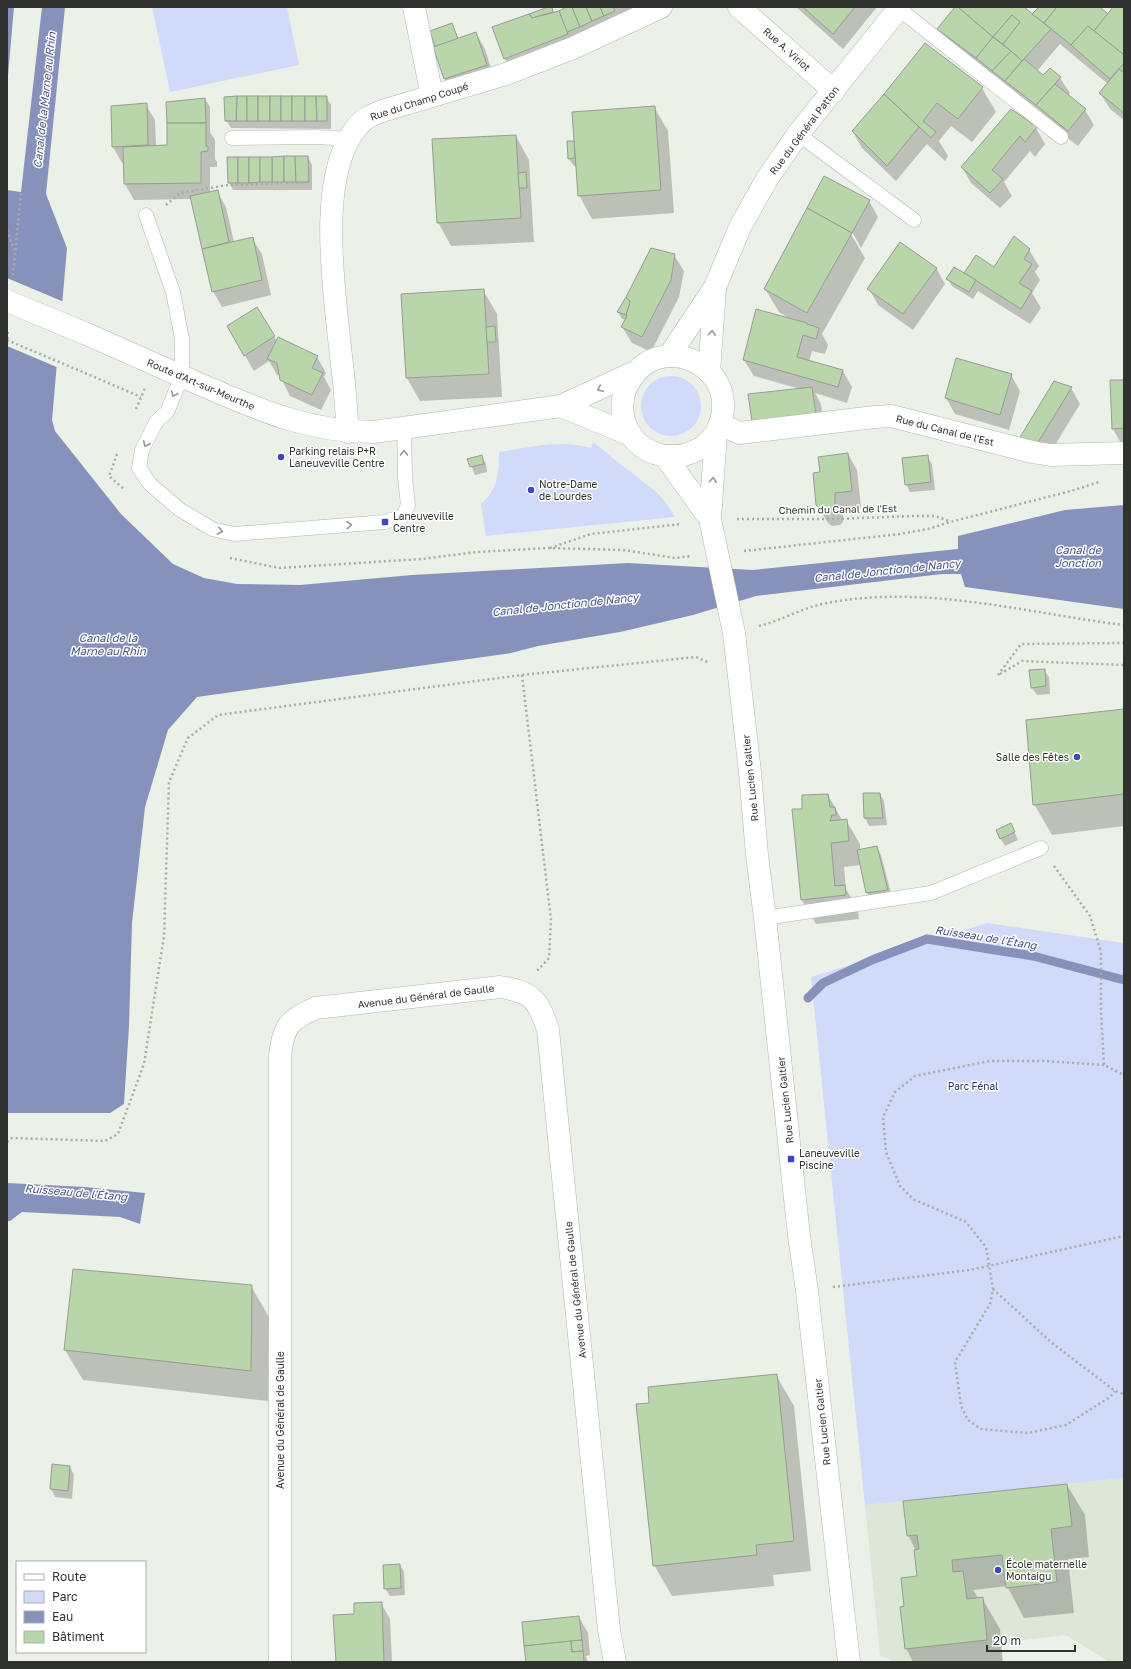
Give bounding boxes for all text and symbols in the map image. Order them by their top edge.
street label: Rue A. Viriot [761,25,813,73]
water label: Canal de la Marne au Rhin [30,30,58,169]
street label: Rue du Champ Coupé [368,79,470,123]
street label: Rue du Général Patton [767,83,841,177]
one-way arrow [708,330,717,336]
street label: Route d'Art-sur-Meurthe [145,356,257,412]
one-way arrow [597,384,604,392]
one-way arrow [171,389,179,397]
street label: Rue du Canal de l'Est [895,412,995,448]
one-way arrow [143,439,151,447]
place label: Parking relais P+R Laneuveville Centre [289,445,385,469]
one-way arrow [400,450,408,456]
marker: Parking relais P+R Laneuveville Centre [276,452,286,462]
one-way arrow [708,477,717,483]
place label: Notre-Dame de Lourdes [539,478,597,502]
marker: Notre-Dame de Lourdes [526,485,536,495]
street label: Chemin du Canal de l'Est [779,502,897,516]
place label: Laneuveville Centre [393,510,454,534]
marker: Laneuveville Centre [380,517,390,527]
one-way arrow [346,521,352,530]
one-way arrow [216,526,223,535]
water label: Canal de Jonction [1055,543,1103,569]
water label: Canal de Jonction de Nancy [813,556,963,585]
water label: Canal de Jonction de Nancy [491,590,641,619]
water label: Canal de la Marne au Rhin [70,631,147,657]
street label: Rue Lucien Galtier [739,734,761,822]
place label: Salle des Fêtes [996,751,1069,763]
marker: Salle des Fêtes [1072,752,1082,762]
water label: Ruisseau de l'Étang [934,923,1039,953]
street label: Avenue du Général de Gaulle [357,982,495,1010]
street label: Rue Lucien Galtier [774,1056,796,1144]
park label: Parc Fénal [948,1080,998,1092]
place label: Laneuveville Piscine [799,1147,860,1171]
marker: Laneuveville Piscine [786,1154,796,1164]
water label: Ruisseau de l'Étang [24,1181,129,1204]
street label: Avenue du Général de Gaulle [562,1221,588,1359]
street label: Avenue du Général de Gaulle [274,1351,286,1489]
street label: Rue Lucien Galtier [811,1378,833,1466]
place label: École maternelle Montaigu [1006,1558,1087,1582]
legend [16,1561,146,1653]
marker: École maternelle Montaigu [993,1565,1003,1575]
text: Route [52,1569,86,1584]
text: Parc [52,1589,78,1604]
text: Eau [52,1609,73,1624]
scale bar [987,1627,1075,1653]
text: Bâtiment [52,1629,105,1644]
text: 20 m [993,1633,1021,1648]

